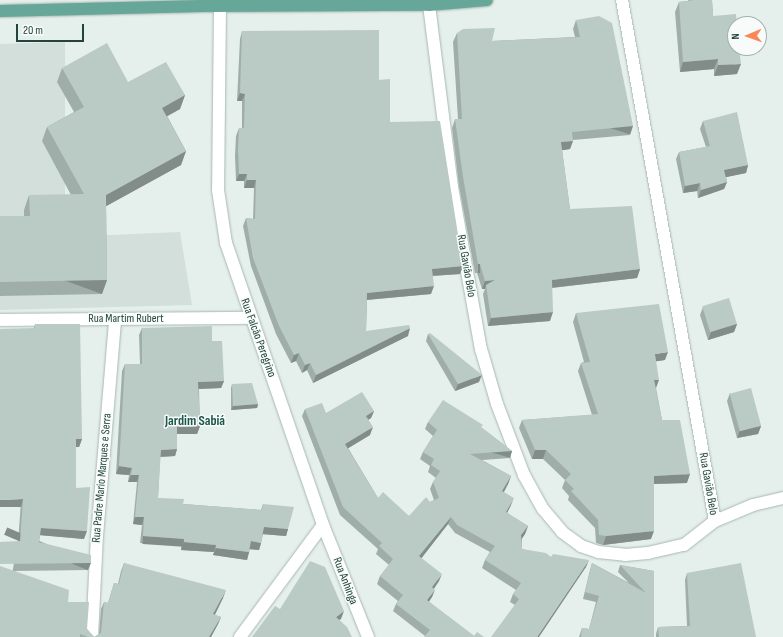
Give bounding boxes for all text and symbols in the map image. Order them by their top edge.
scale bar [18,16,86,42]
north arrow [727,16,767,56]
text: 20 m [23,23,43,38]
text: N [729,33,742,40]
street label: Rua Gavião Belo [453,234,479,298]
street label: Rua Falcão Peregrino [237,297,279,379]
street label: Rua Martim Rubert [88,312,164,326]
street label: Rua Padre Mario Marques e Serra [89,413,115,543]
district label: Jardim Sabiá [165,413,225,429]
street label: Rua Gavião Belo [695,452,721,516]
street label: Rua Anhinga [329,555,361,607]

